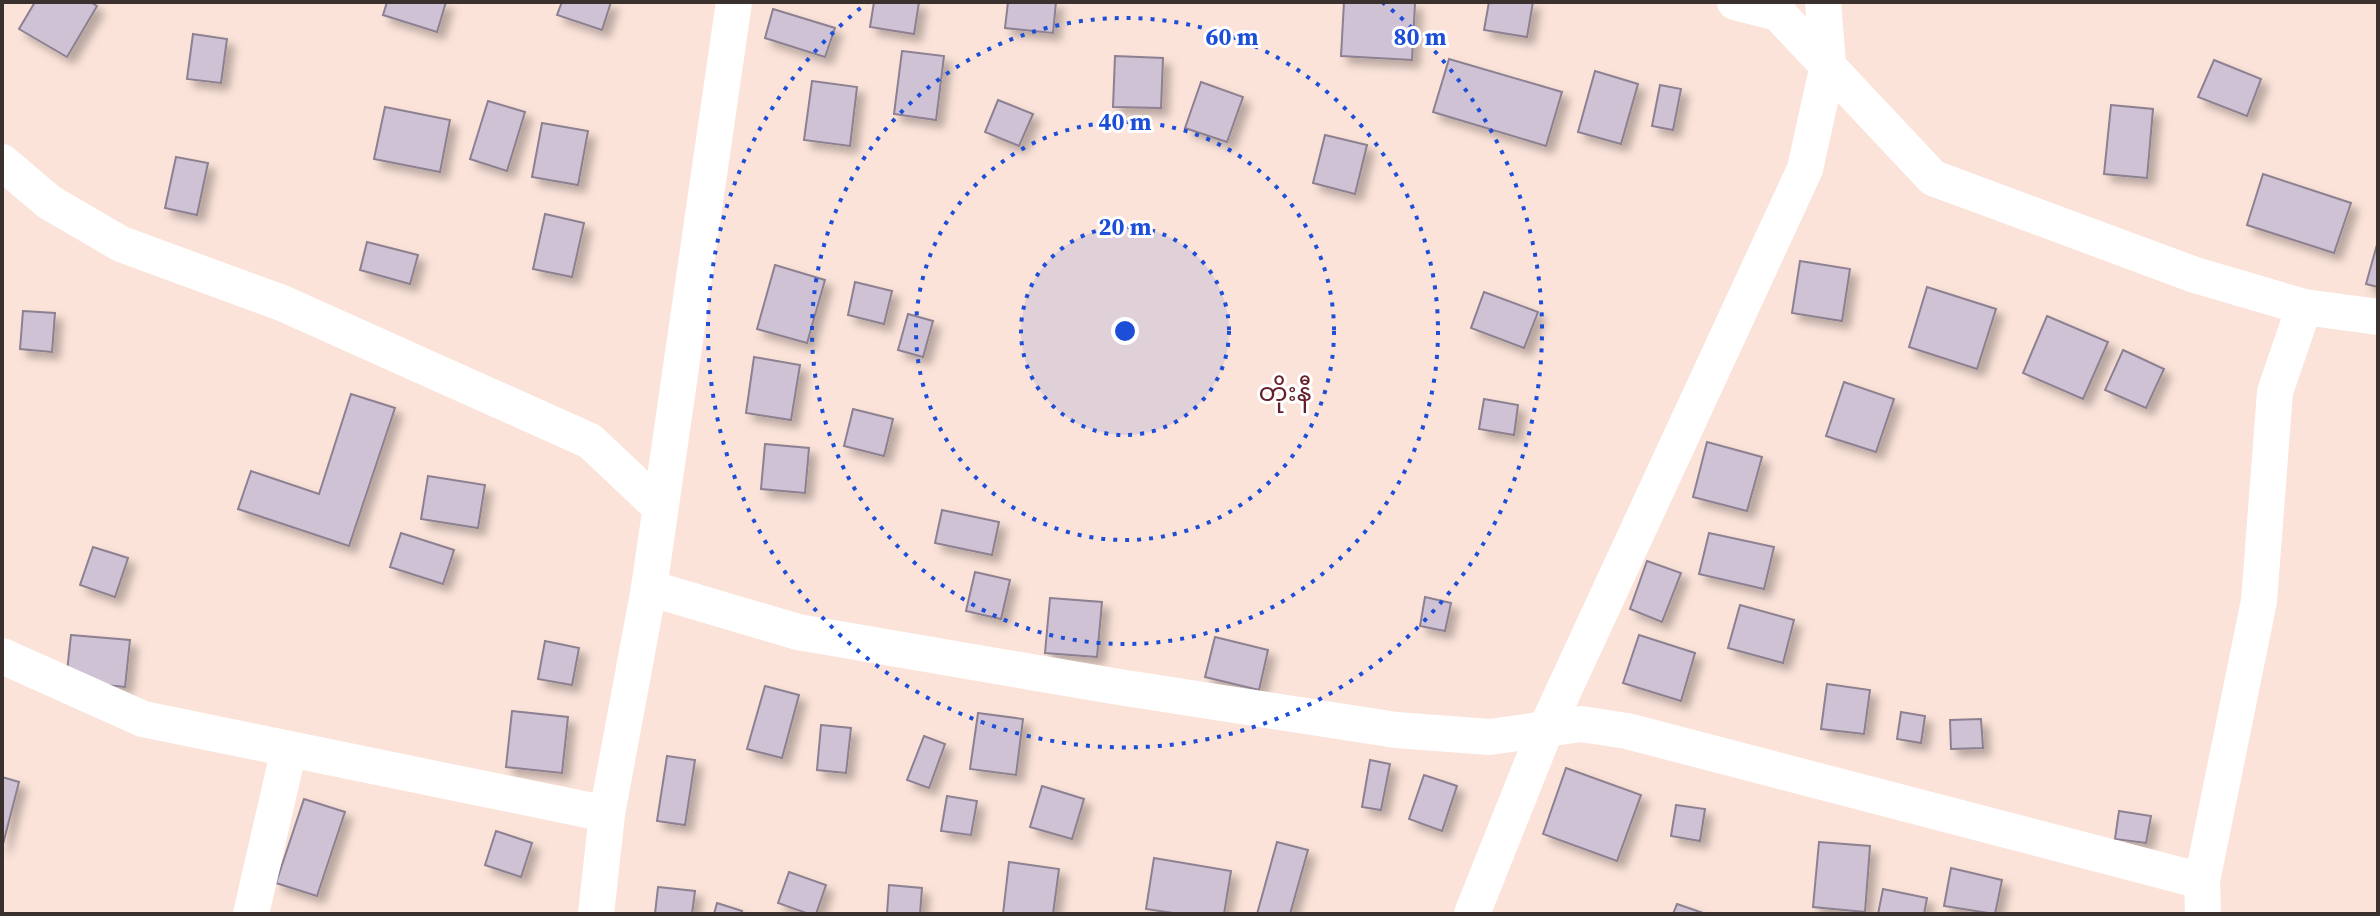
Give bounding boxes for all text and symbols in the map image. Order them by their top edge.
text: 60 m [1206,20,1259,53]
text: 80 m [1394,20,1447,53]
text: 40 m [1099,105,1152,138]
text: 20 m [1099,210,1152,243]
centre of rings [1111,317,1139,345]
district label: တိုးနီ [1258,374,1312,413]

